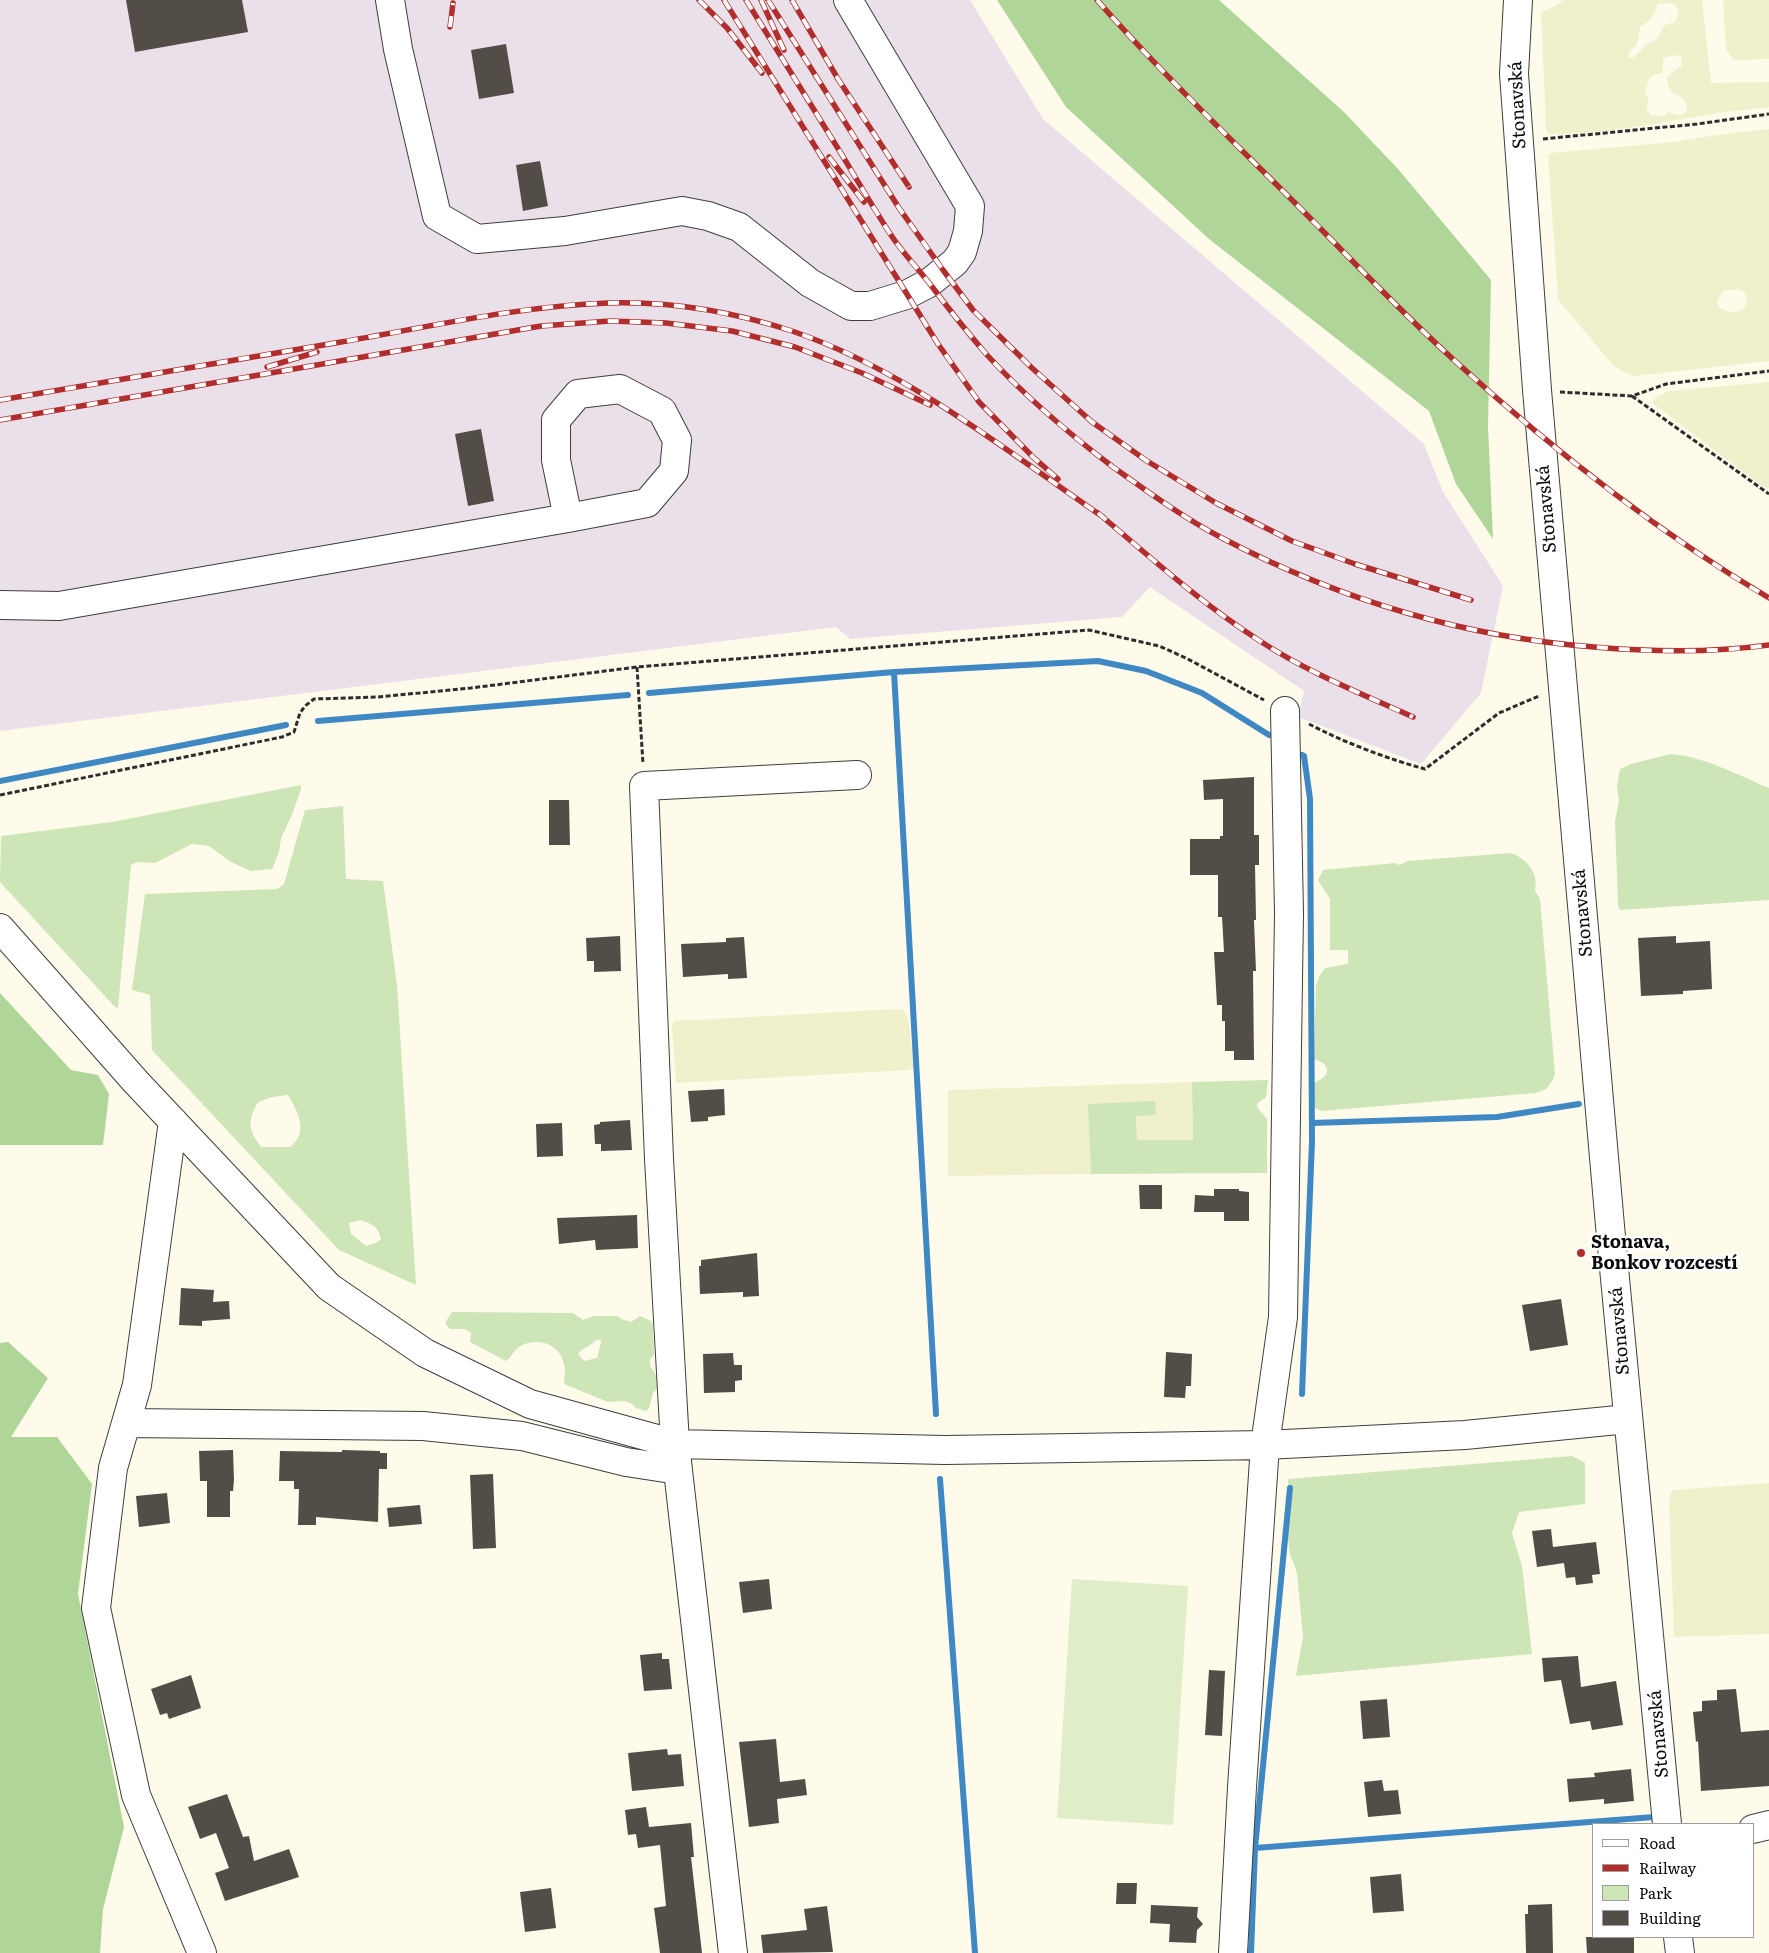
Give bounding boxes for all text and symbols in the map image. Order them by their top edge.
street label: Stonavská [1505,60,1531,150]
street label: Stonavská [1532,464,1562,554]
street label: Stonavská [1568,868,1598,958]
place label: Stonava, Bonkov rozcestí [1591,1232,1738,1274]
marker: Stonava, Bonkov rozcestí [1575,1247,1587,1259]
street label: Stonavská [1605,1286,1635,1376]
street label: Stonavská [1644,1689,1674,1779]
legend [1592,1823,1754,1938]
text: Road [1639,1831,1675,1854]
text: Railway [1639,1856,1696,1879]
text: Park [1639,1881,1672,1904]
text: Building [1639,1906,1701,1929]

